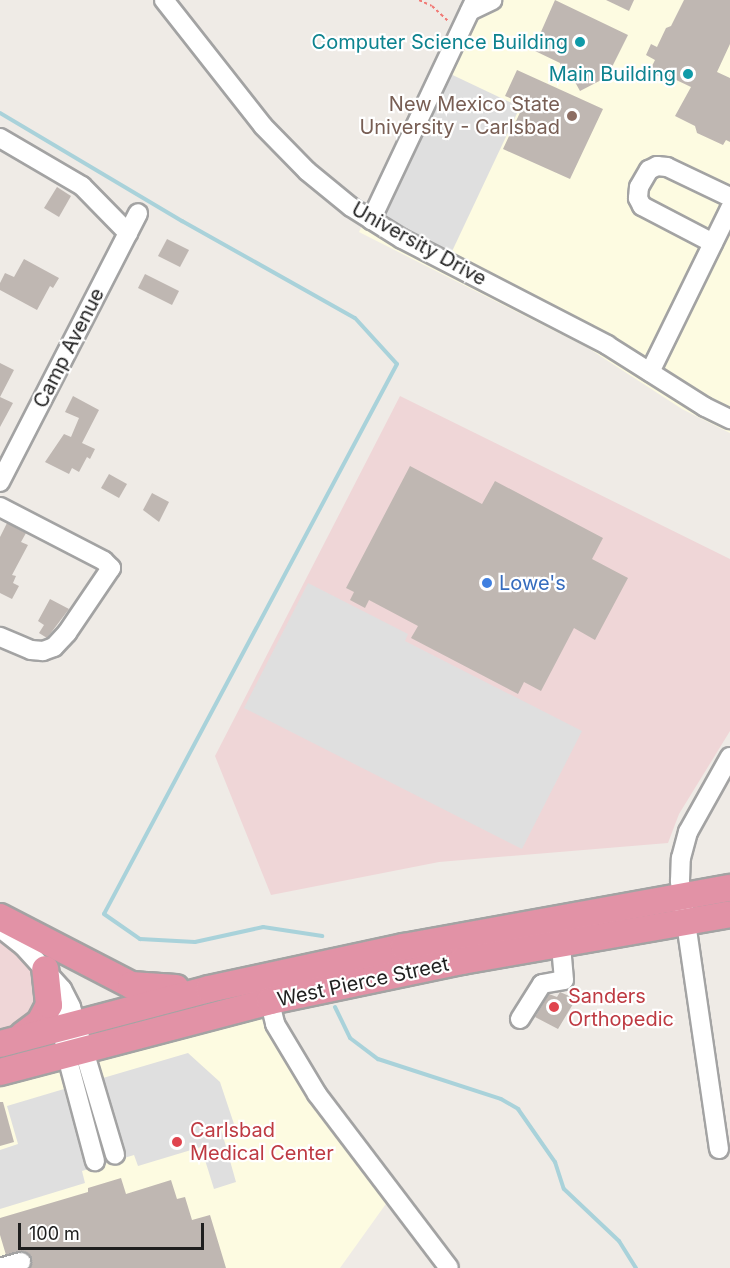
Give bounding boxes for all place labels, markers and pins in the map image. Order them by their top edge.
place label: Computer Science Building [312,30,568,54]
marker: Computer Science Building [573,35,587,49]
place label: Main Building [549,62,676,86]
marker: Main Building [681,67,695,81]
place label: New Mexico State University - Carlsbad [359,92,560,139]
marker: New Mexico State University - Carlsbad [565,109,579,123]
place label: Lowe's [499,571,566,595]
marker: Lowe's [480,576,494,590]
place label: Sanders Orthopedic [568,984,674,1031]
marker: Sanders Orthopedic [545,998,563,1016]
place label: Carlsbad Medical Center [190,1118,334,1165]
marker: Carlsbad Medical Center [168,1133,186,1151]

